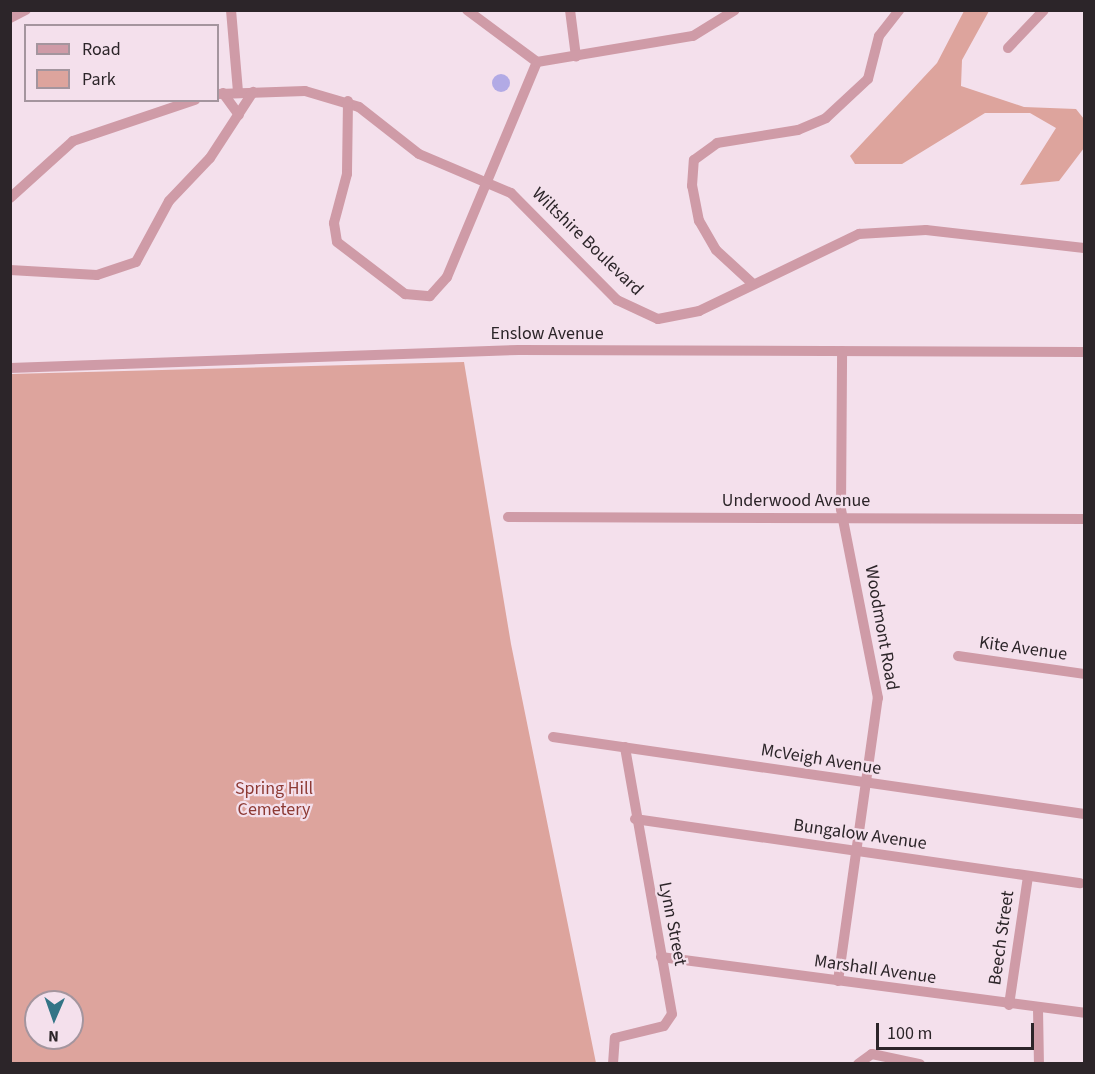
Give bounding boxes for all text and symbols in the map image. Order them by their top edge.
legend [24,24,219,102]
text: Road [82,37,121,62]
text: Park [82,67,116,92]
street label: Wiltshire Boulevard [527,183,647,301]
street label: Enslow Avenue [490,323,604,345]
street label: Underwood Avenue [722,490,870,512]
street label: Woodmont Road [859,564,903,692]
street label: Kite Avenue [978,632,1068,666]
street label: McVeigh Avenue [759,740,883,780]
park label: Spring Hill Cemetery [235,779,313,822]
street label: Bungalow Avenue [792,815,928,855]
street label: Lynn Street [653,880,691,968]
street label: Beech Street [985,889,1019,987]
street label: Marshall Avenue [813,951,937,989]
north arrow [24,990,84,1050]
scale bar [879,1011,1036,1049]
text: 100 m [887,1021,932,1046]
text: N [48,1025,59,1047]

